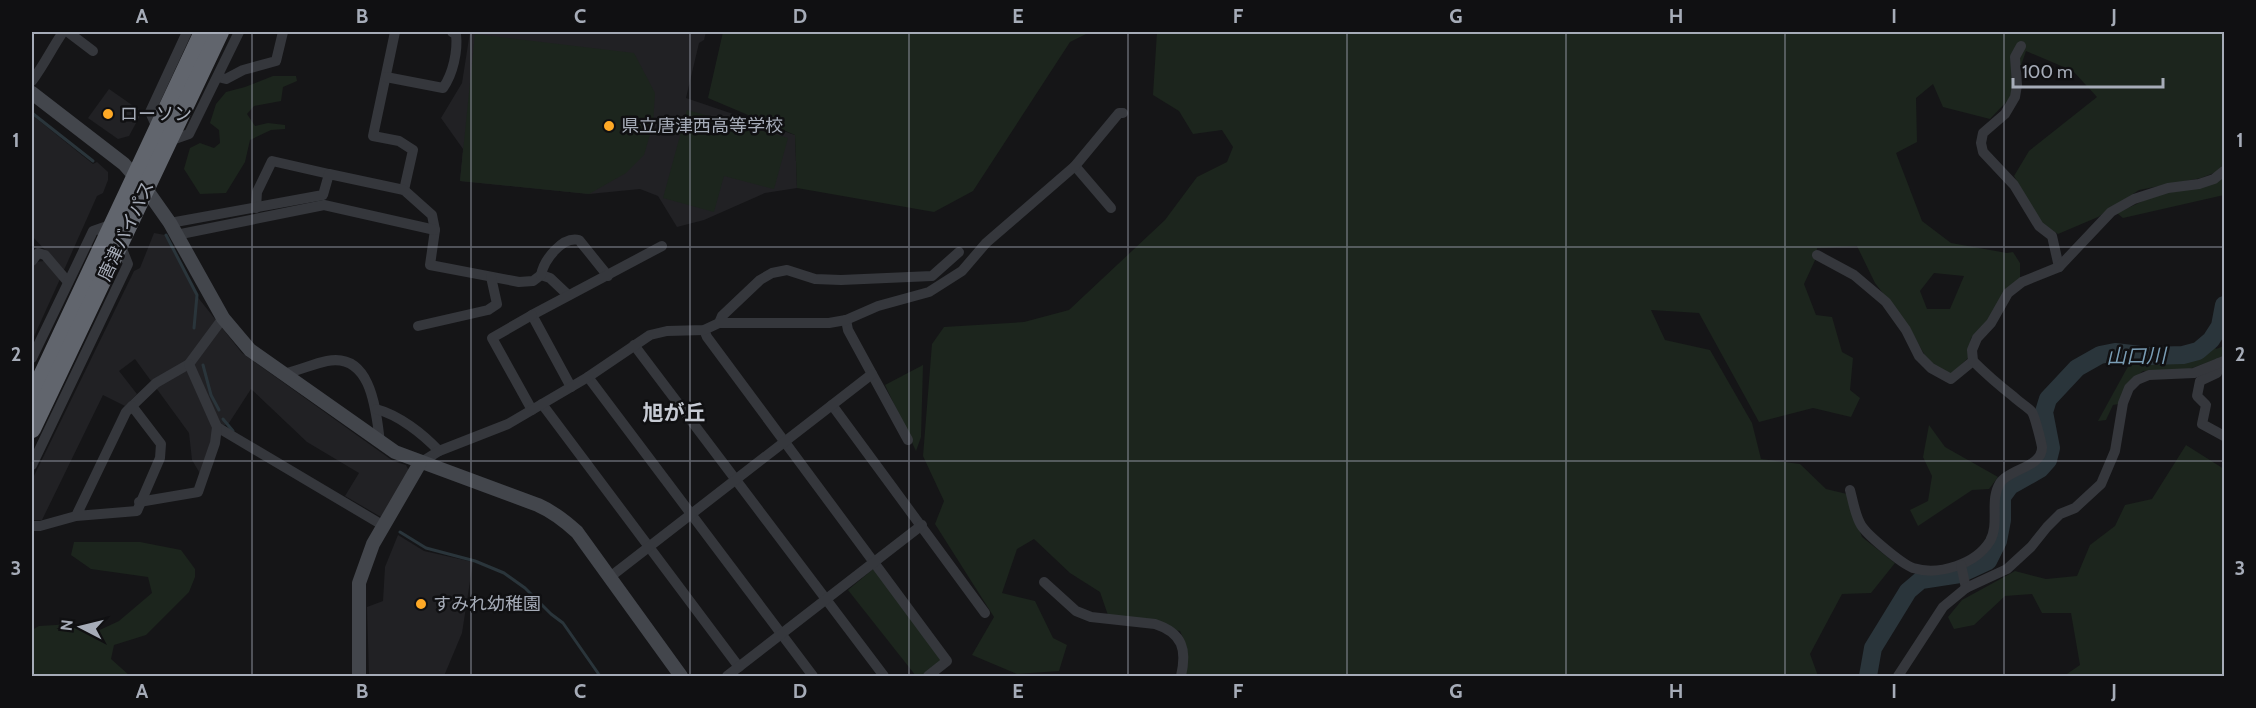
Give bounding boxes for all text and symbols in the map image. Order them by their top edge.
text: A [136,4,149,28]
text: B [356,4,368,28]
text: C [574,4,586,28]
text: D [793,4,807,28]
text: E [1012,4,1024,28]
text: F [1233,4,1244,28]
text: G [1449,4,1463,28]
text: H [1669,4,1683,28]
text: I [1891,4,1897,28]
text: J [2110,4,2117,28]
scale bar [2013,51,2163,89]
text: 100 m [2022,61,2073,83]
place label: ローソン [120,103,192,125]
marker: ローソン [101,107,115,121]
place label: 県立唐津西高等学校 [621,115,783,137]
marker: 県立唐津西高等学校 [602,119,616,133]
text: 1 [12,128,20,152]
text: 1 [2236,128,2244,152]
street label: 唐津バイパス [93,178,159,284]
text: 2 [11,342,21,366]
text: 2 [2235,342,2245,366]
water label: 山口川 [2106,343,2168,369]
district label: 旭が丘 [643,400,706,425]
text: 3 [11,556,21,580]
text: 3 [2235,556,2245,580]
place label: すみれ幼稚園 [433,593,541,615]
north arrow [51,597,111,657]
marker: すみれ幼稚園 [414,597,428,611]
text: N [56,618,77,632]
text: A [136,679,149,703]
text: B [356,679,368,703]
text: C [574,679,586,703]
text: D [793,679,807,703]
text: E [1012,679,1024,703]
text: F [1233,679,1244,703]
text: G [1449,679,1463,703]
text: H [1669,679,1683,703]
text: I [1891,679,1897,703]
text: J [2110,679,2117,703]

